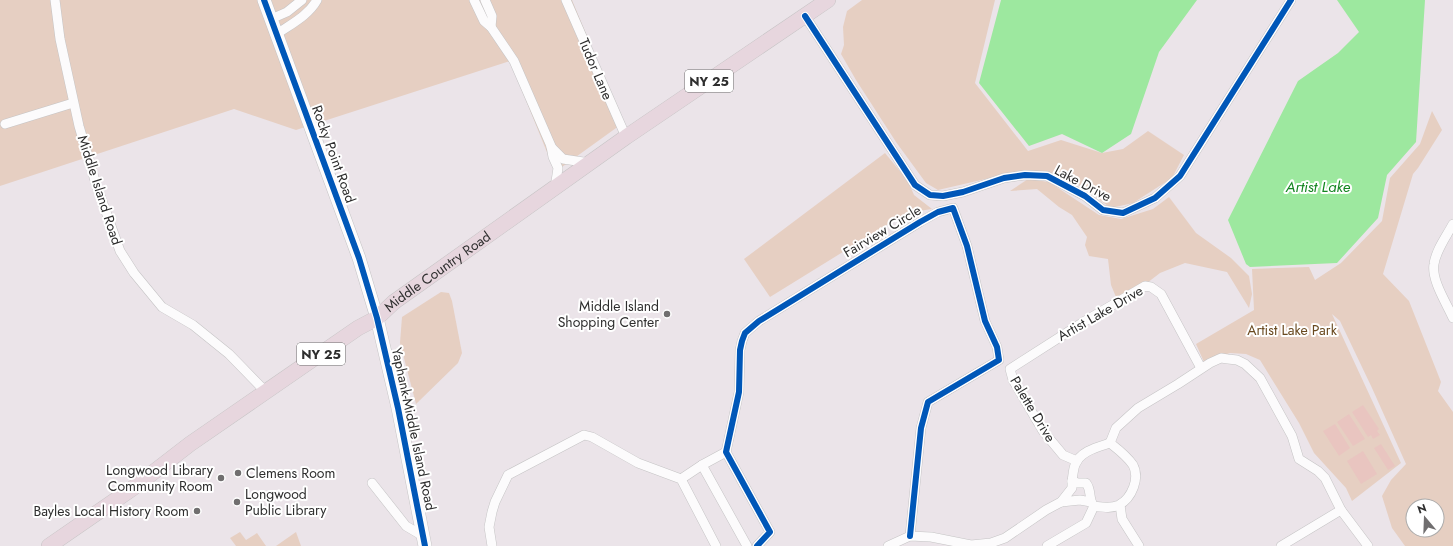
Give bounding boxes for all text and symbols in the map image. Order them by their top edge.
street label: Tudor Lane [574,35,618,103]
road number: NY 25 [685,70,733,92]
street label: Rocky Point Road [307,102,361,206]
street label: Middle Island Road [73,133,127,247]
street label: Lake Drive [1051,160,1115,206]
water label: Artist Lake [1285,176,1351,198]
street label: Fairview Circle [839,200,925,262]
street label: Middle Country Road [380,226,495,316]
street label: Artist Lake Drive [1054,280,1146,346]
place label: Middle Island Shopping Center [558,296,659,332]
marker: Middle Island Shopping Center [662,309,672,319]
park label: Artist Lake Park [1247,320,1338,340]
road number: NY 25 [297,343,345,365]
street label: Yaphank-Middle Island Road [387,346,441,512]
street label: Palette Drive [1005,372,1061,446]
place label: Longwood Library Community Room [106,460,214,496]
place label: Clemens Room [246,463,335,483]
marker: Clemens Room [233,468,243,478]
marker: Longwood Library Community Room [216,473,226,483]
place label: Longwood Public Library [245,484,327,520]
marker: Longwood Public Library [232,497,242,507]
north arrow [1405,498,1445,538]
text: N [1415,500,1428,518]
place label: Bayles Local History Room [33,501,189,521]
marker: Bayles Local History Room [192,506,202,516]

